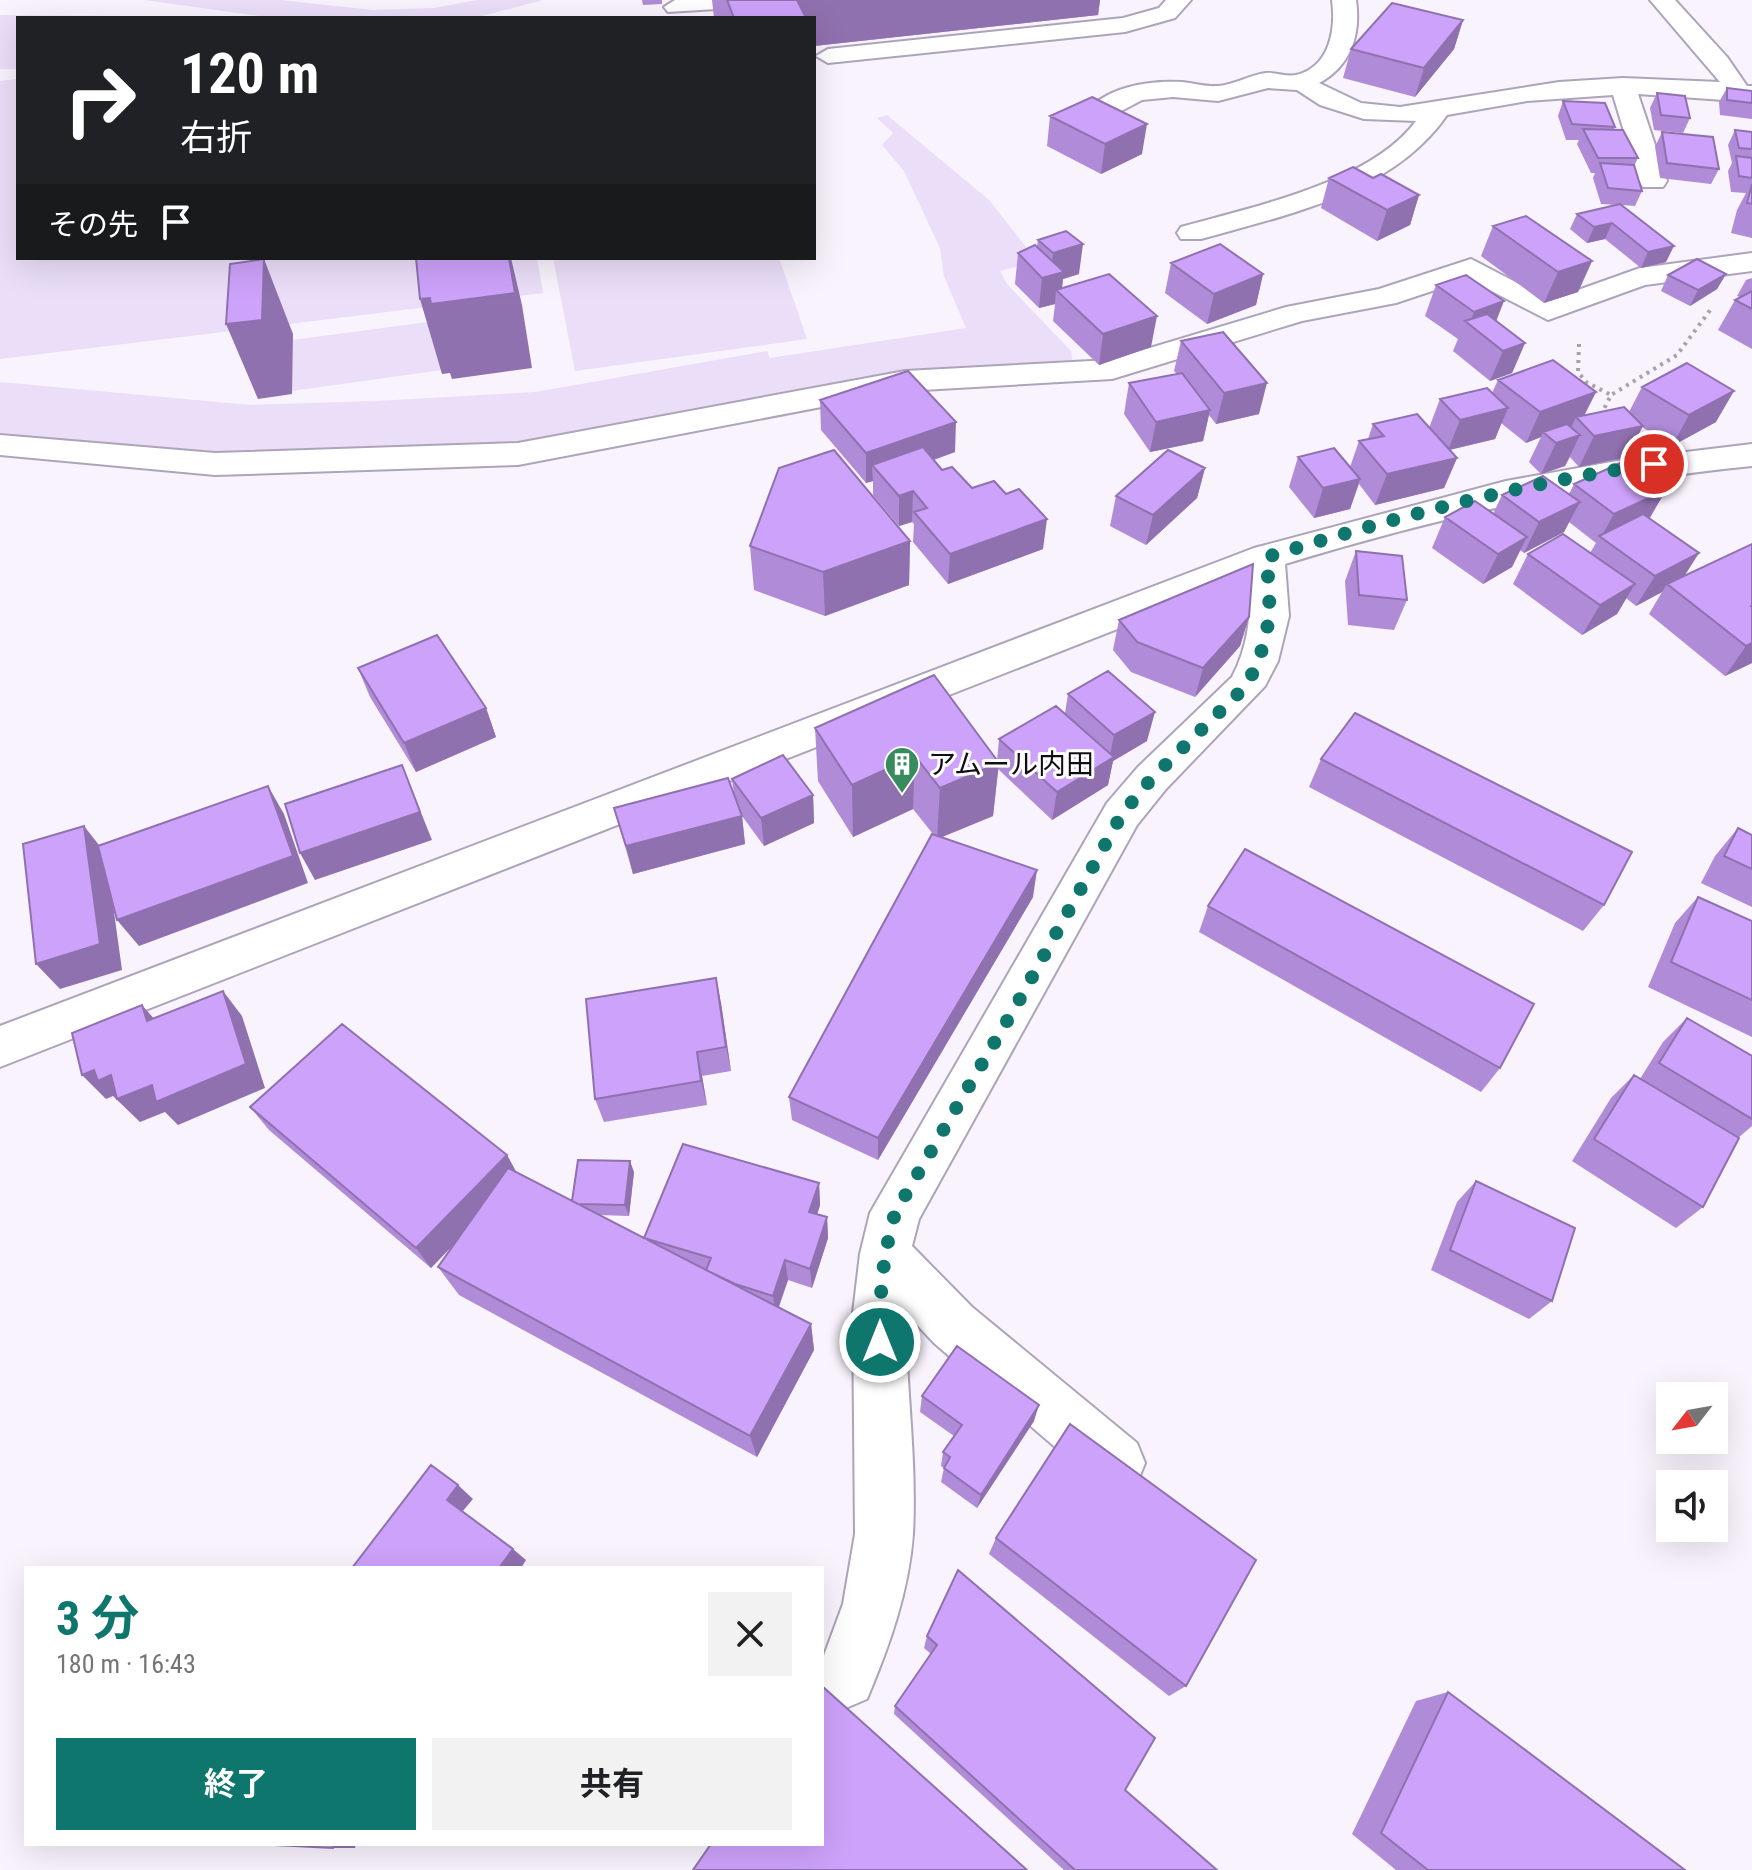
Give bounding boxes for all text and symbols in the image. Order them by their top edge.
text: 120 m [180,41,319,107]
icon: right [48,48,152,152]
text: 右折 [180,117,252,159]
icon: arrive [154,200,198,244]
text: その先 [48,207,138,242]
pin [1620,430,1688,498]
icon: arrive [1632,442,1676,486]
building icon: アムール内田 [883,745,921,795]
place label: アムール内田 [928,748,1094,781]
position arrow [838,1300,922,1384]
north arrow [1656,1382,1728,1454]
map controls [1656,1382,1728,1542]
button: sound [1656,1470,1728,1542]
text: 3 分 [56,1590,139,1647]
button: close [708,1592,792,1676]
text: 180 m · 16:43 [56,1649,196,1679]
button: 終了 [56,1738,416,1830]
button: 共有 [432,1738,792,1830]

